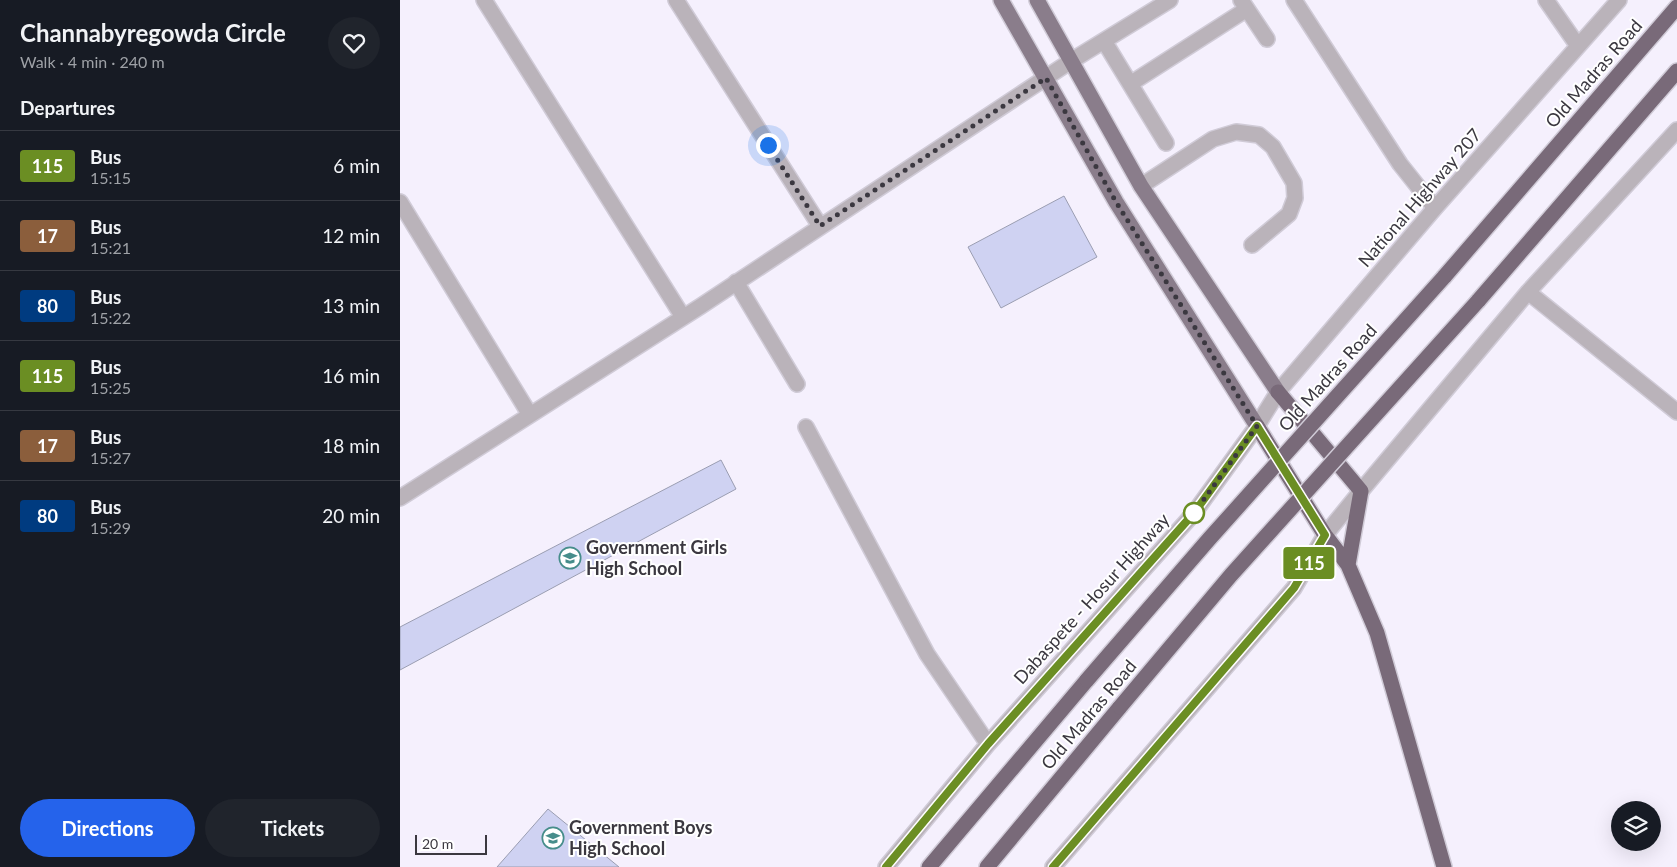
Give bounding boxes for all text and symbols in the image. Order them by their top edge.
street label: Old Madras Road [1540,15,1646,132]
button: heart [328,17,380,69]
text: Channabyregowda Circle [20,18,286,47]
text: Walk · 4 min · 240 m [20,52,165,71]
text: Departures [20,96,115,119]
street label: National Highway 207 [1353,124,1485,271]
your location [756,133,781,158]
text: Bus [90,145,121,168]
text: 6 min [333,154,380,177]
text: 115 [32,155,63,177]
text: 15:15 [90,168,131,187]
text: Bus [90,215,121,238]
text: 12 min [322,224,380,247]
text: 17 [37,225,58,247]
text: 15:21 [90,238,131,257]
text: Bus [90,285,121,308]
text: 13 min [322,294,380,317]
text: 80 [37,295,58,317]
text: 15:22 [90,308,131,327]
street label: Old Madras Road [1273,319,1381,435]
text: Bus [90,355,121,378]
text: 16 min [322,364,380,387]
text: 115 [32,365,63,387]
text: 15:25 [90,378,131,397]
text: Bus [90,425,121,448]
text: 18 min [322,434,380,457]
text: 17 [37,435,58,457]
text: 15:27 [90,448,131,467]
text: Bus [90,495,121,518]
unlabelled marker [1183,502,1205,524]
text: 20 min [322,504,380,527]
text: 80 [37,505,58,527]
street label: Dabaspete - Hosur Highway [1009,508,1174,688]
text: 15:29 [90,518,131,537]
place label: Government Girls High School [586,536,727,579]
school or university icon: Government Girls High School [558,546,582,570]
line badge: 115 [1280,547,1338,579]
text: 115 [1293,552,1325,574]
street label: Old Madras Road [1036,655,1140,774]
button: Directions [20,799,195,857]
button: Tickets [205,799,380,857]
map controls [1611,801,1661,851]
button: layers [1611,801,1661,851]
place label: Government Boys High School [569,816,713,859]
school or university icon: Government Boys High School [541,826,565,850]
scale bar [415,832,488,855]
text: 20 m [422,835,453,852]

